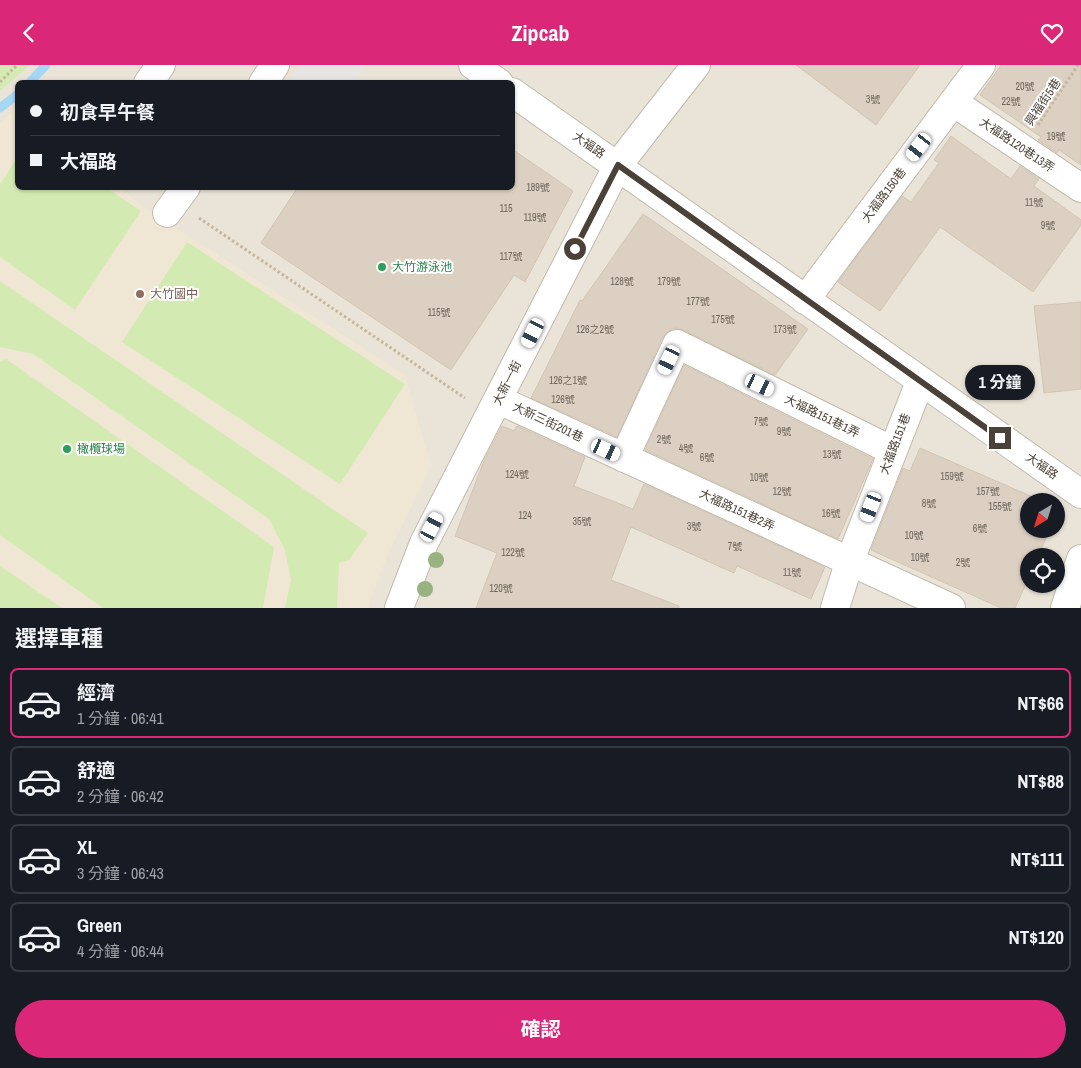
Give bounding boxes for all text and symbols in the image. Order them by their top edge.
text: Zipcab [511,18,570,48]
icon: back [15,19,43,47]
icon: heart [1038,19,1066,47]
street label: 興福街5巷 [1021,75,1065,129]
house number: 20號 [1015,80,1035,93]
house number: 3號 [866,93,880,106]
house number: 22號 [1001,95,1021,108]
text: 初食早午餐 [60,99,155,125]
street label: 大福路120巷13弄 [976,114,1058,176]
street label: 大福路 [570,128,608,162]
house number: 19號 [1046,130,1066,143]
car [903,131,934,163]
text: 大福路 [60,148,117,174]
street label: 大福路150巷 [858,164,910,226]
house number: 189號 [526,181,550,194]
house number: 11號 [1025,196,1043,209]
house number: 115 [499,202,513,215]
house number: 119號 [523,211,547,224]
house number: 9號 [1041,219,1055,232]
route start [564,238,586,260]
house number: 117號 [499,250,523,263]
place label: 大竹游泳池 [392,259,452,275]
marker: 大竹游泳池 [376,261,388,273]
house number: 128號 [610,275,634,288]
house number: 179號 [657,275,681,288]
place label: 大竹國中 [150,286,198,302]
marker: 大竹國中 [134,288,146,300]
house number: 177號 [686,295,710,308]
house number: 115號 [427,306,451,319]
house number: 175號 [711,313,735,326]
car [519,316,546,350]
house number: 126之2號 [576,323,614,336]
house number: 173號 [773,323,797,336]
car [655,343,682,377]
street label: 大新一街 [489,358,525,408]
callout: 1 分鐘 [965,365,1035,401]
text: 1 分鐘 [979,371,1021,393]
car [743,372,776,398]
house number: 126之1號 [549,374,587,387]
street label: 大福路151巷1弄 [782,391,862,441]
house number: 126號 [551,393,575,406]
street label: 大新三街201巷 [510,399,586,445]
street label: 大福路151巷 [876,411,914,477]
house number: 7號 [754,415,768,428]
house number: 9號 [777,425,791,438]
route end [989,427,1011,449]
house number: 2號 [657,433,671,446]
car [589,437,622,463]
place label: 橄欖球場 [77,441,125,457]
house number: 4號 [679,442,693,455]
marker: 橄欖球場 [61,443,73,455]
house number: 13號 [822,448,842,461]
street label: 大福路 [1023,449,1061,483]
house number: 6號 [700,451,714,464]
house number: 124號 [505,468,529,481]
house number: 159號 [940,470,964,483]
house number: 10號 [749,471,769,484]
street label: 大福路151巷2弄 [697,485,777,535]
house number: 12號 [772,485,792,498]
house number: 157號 [976,485,1000,498]
car [858,490,883,524]
north arrow [1020,493,1065,537]
map controls [1020,493,1065,593]
house number: 8號 [922,497,936,510]
house number: 155號 [988,500,1012,513]
house number: 16號 [821,507,841,520]
house number: 124 [518,509,532,522]
car [418,510,445,544]
house number: 35號 [572,515,592,528]
house number: 3號 [687,520,701,533]
house number: 6號 [973,522,987,535]
house number: 10號 [904,529,924,542]
house number: 7號 [728,540,742,553]
house number: 122號 [501,546,525,559]
button: locate [1020,548,1065,593]
house number: 10號 [910,551,930,564]
house number: 2號 [956,556,970,569]
house number: 11號 [783,566,801,579]
house number: 120號 [489,582,513,595]
text: 選擇車種 [15,623,103,653]
text: 經濟 [77,679,115,705]
icon: car [17,681,62,726]
text: NT$66 [1017,690,1064,716]
text: 1 分鐘 · 06:41 [77,707,164,729]
text: 舒適 [77,757,115,783]
icon: car [17,759,62,804]
text: NT$88 [1017,768,1064,794]
text: 2 分鐘 · 06:42 [77,785,164,807]
text: XL [77,834,97,860]
icon: car [17,837,62,882]
text: NT$111 [1010,846,1064,872]
text: 3 分鐘 · 06:43 [77,862,164,884]
text: Green [77,912,122,938]
icon: car [17,915,62,960]
text: NT$120 [1009,924,1064,950]
text: 4 分鐘 · 06:44 [77,940,164,962]
button: 確認 [15,1000,1066,1058]

